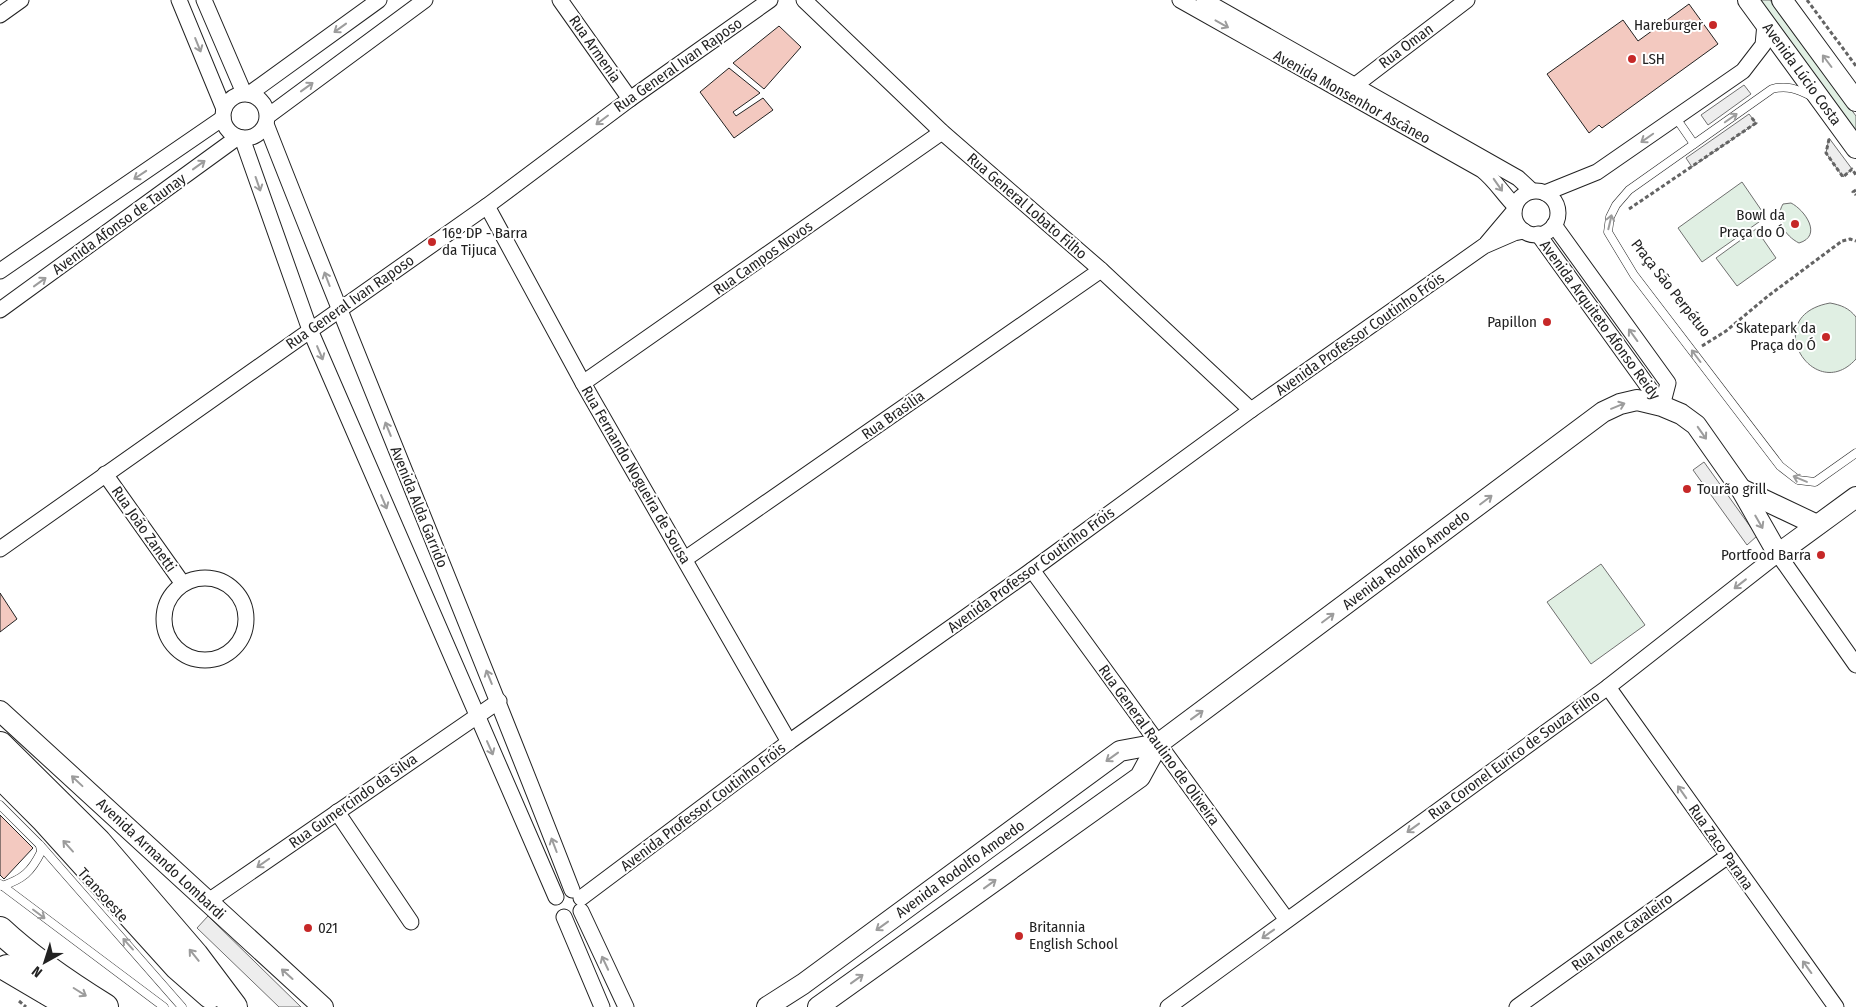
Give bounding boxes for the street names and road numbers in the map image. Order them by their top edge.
street label: Rua Armenia [565,12,625,86]
street label: Rua General Ivan Raposo [610,14,746,116]
street label: Avenida Lúcio Costa [1759,19,1845,129]
street label: Rua Oman [1375,20,1437,72]
street label: Avenida Monsenhor Ascâneo [1271,46,1434,148]
street label: Rua General Lobato Filho [963,149,1091,263]
street label: Avenida Afonso de Taunay [49,169,189,278]
street label: Rua Campos Novos [710,217,816,299]
street label: Praça São Perpétuo [1627,236,1715,341]
street label: Avenida Arquiteto Afonso Reidy [1536,237,1664,404]
street label: Rua General Ivan Raposo [282,251,418,353]
street label: Avenida Professor Coutinho Fróis [1272,269,1448,399]
street label: Rua Fernando Nogueira de Sousa [578,383,694,567]
street label: Rua Brasília [858,387,928,443]
street label: Avenida Alda Garrido [386,444,452,570]
street label: Rua João Zanetti [108,483,180,575]
street label: Avenida Professor Coutinho Fróis [944,503,1118,637]
street label: Avenida Rodolfo Amoedo [1339,506,1473,614]
street label: Rua General Raulino de Oliveira [1095,661,1223,829]
street label: Rua Coronel Eurico de Souza Filho [1425,687,1603,823]
street label: Avenida Professor Coutinho Fróis [617,739,789,875]
street label: Rua Gumercindo da Silva [285,750,421,852]
street label: Avenida Armando Lombardi [93,795,229,923]
street label: Rua Zaco Parana [1685,801,1757,893]
street label: Avenida Rodolfo Amoedo [892,816,1028,922]
street label: Transoeste [74,864,132,926]
street label: Rua Ivone Cavaleiro [1568,889,1676,975]

